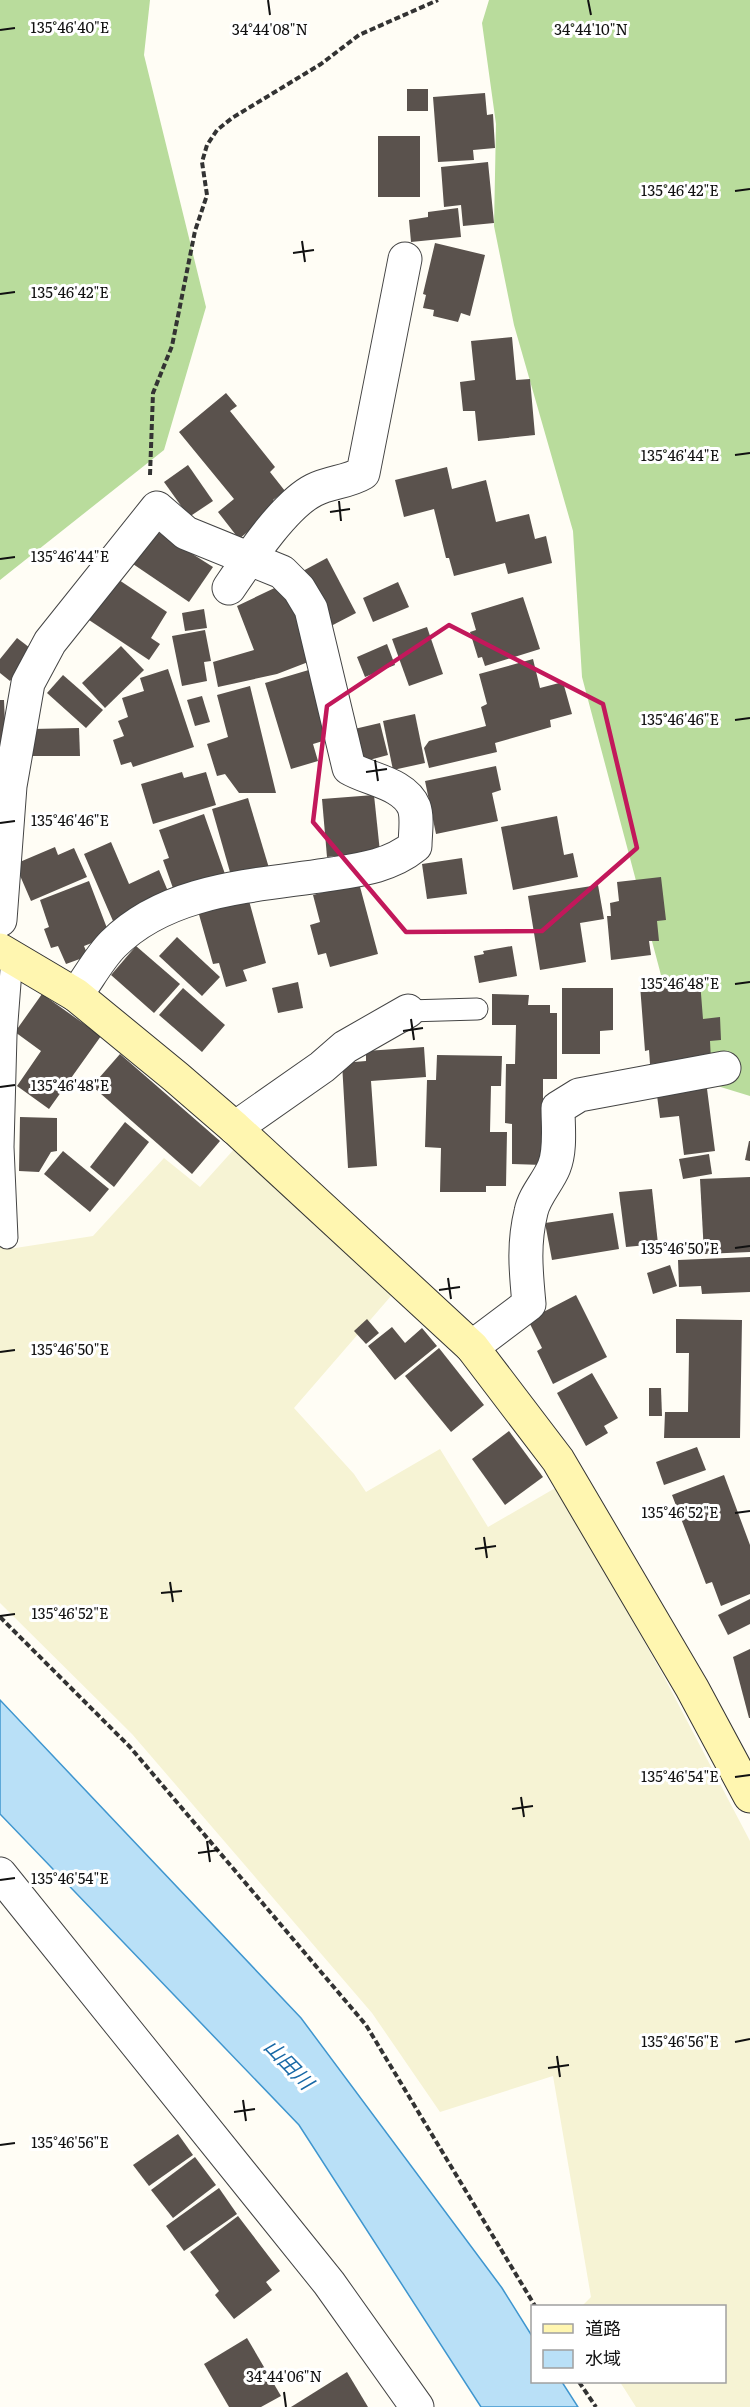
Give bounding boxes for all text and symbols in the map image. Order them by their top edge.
text: 135°46'40"E [31,15,109,38]
text: 34°44'08"N [232,17,308,40]
text: 34°44'10"N [554,17,628,40]
text: 135°46'42"E [641,178,719,201]
text: 135°46'42"E [31,280,109,303]
text: 135°46'44"E [641,443,719,466]
text: 135°46'44"E [31,544,109,567]
text: 135°46'46"E [641,707,719,730]
text: 135°46'46"E [31,808,109,831]
text: 135°46'48"E [641,971,719,994]
text: 135°46'48"E [31,1073,109,1096]
text: 135°46'50"E [641,1236,719,1259]
text: 135°46'50"E [31,1337,109,1360]
text: 135°46'52"E [642,1500,718,1523]
text: 135°46'52"E [32,1601,108,1624]
text: 135°46'54"E [641,1764,719,1787]
text: 135°46'54"E [31,1866,109,1889]
text: 135°46'56"E [641,2029,719,2052]
water label: 山田川 [258,2031,323,2096]
text: 135°46'56"E [31,2130,109,2153]
legend [531,2305,726,2383]
text: 道路 [585,2314,621,2341]
text: 水域 [585,2344,621,2371]
text: 34°44'06"N [246,2364,322,2387]

